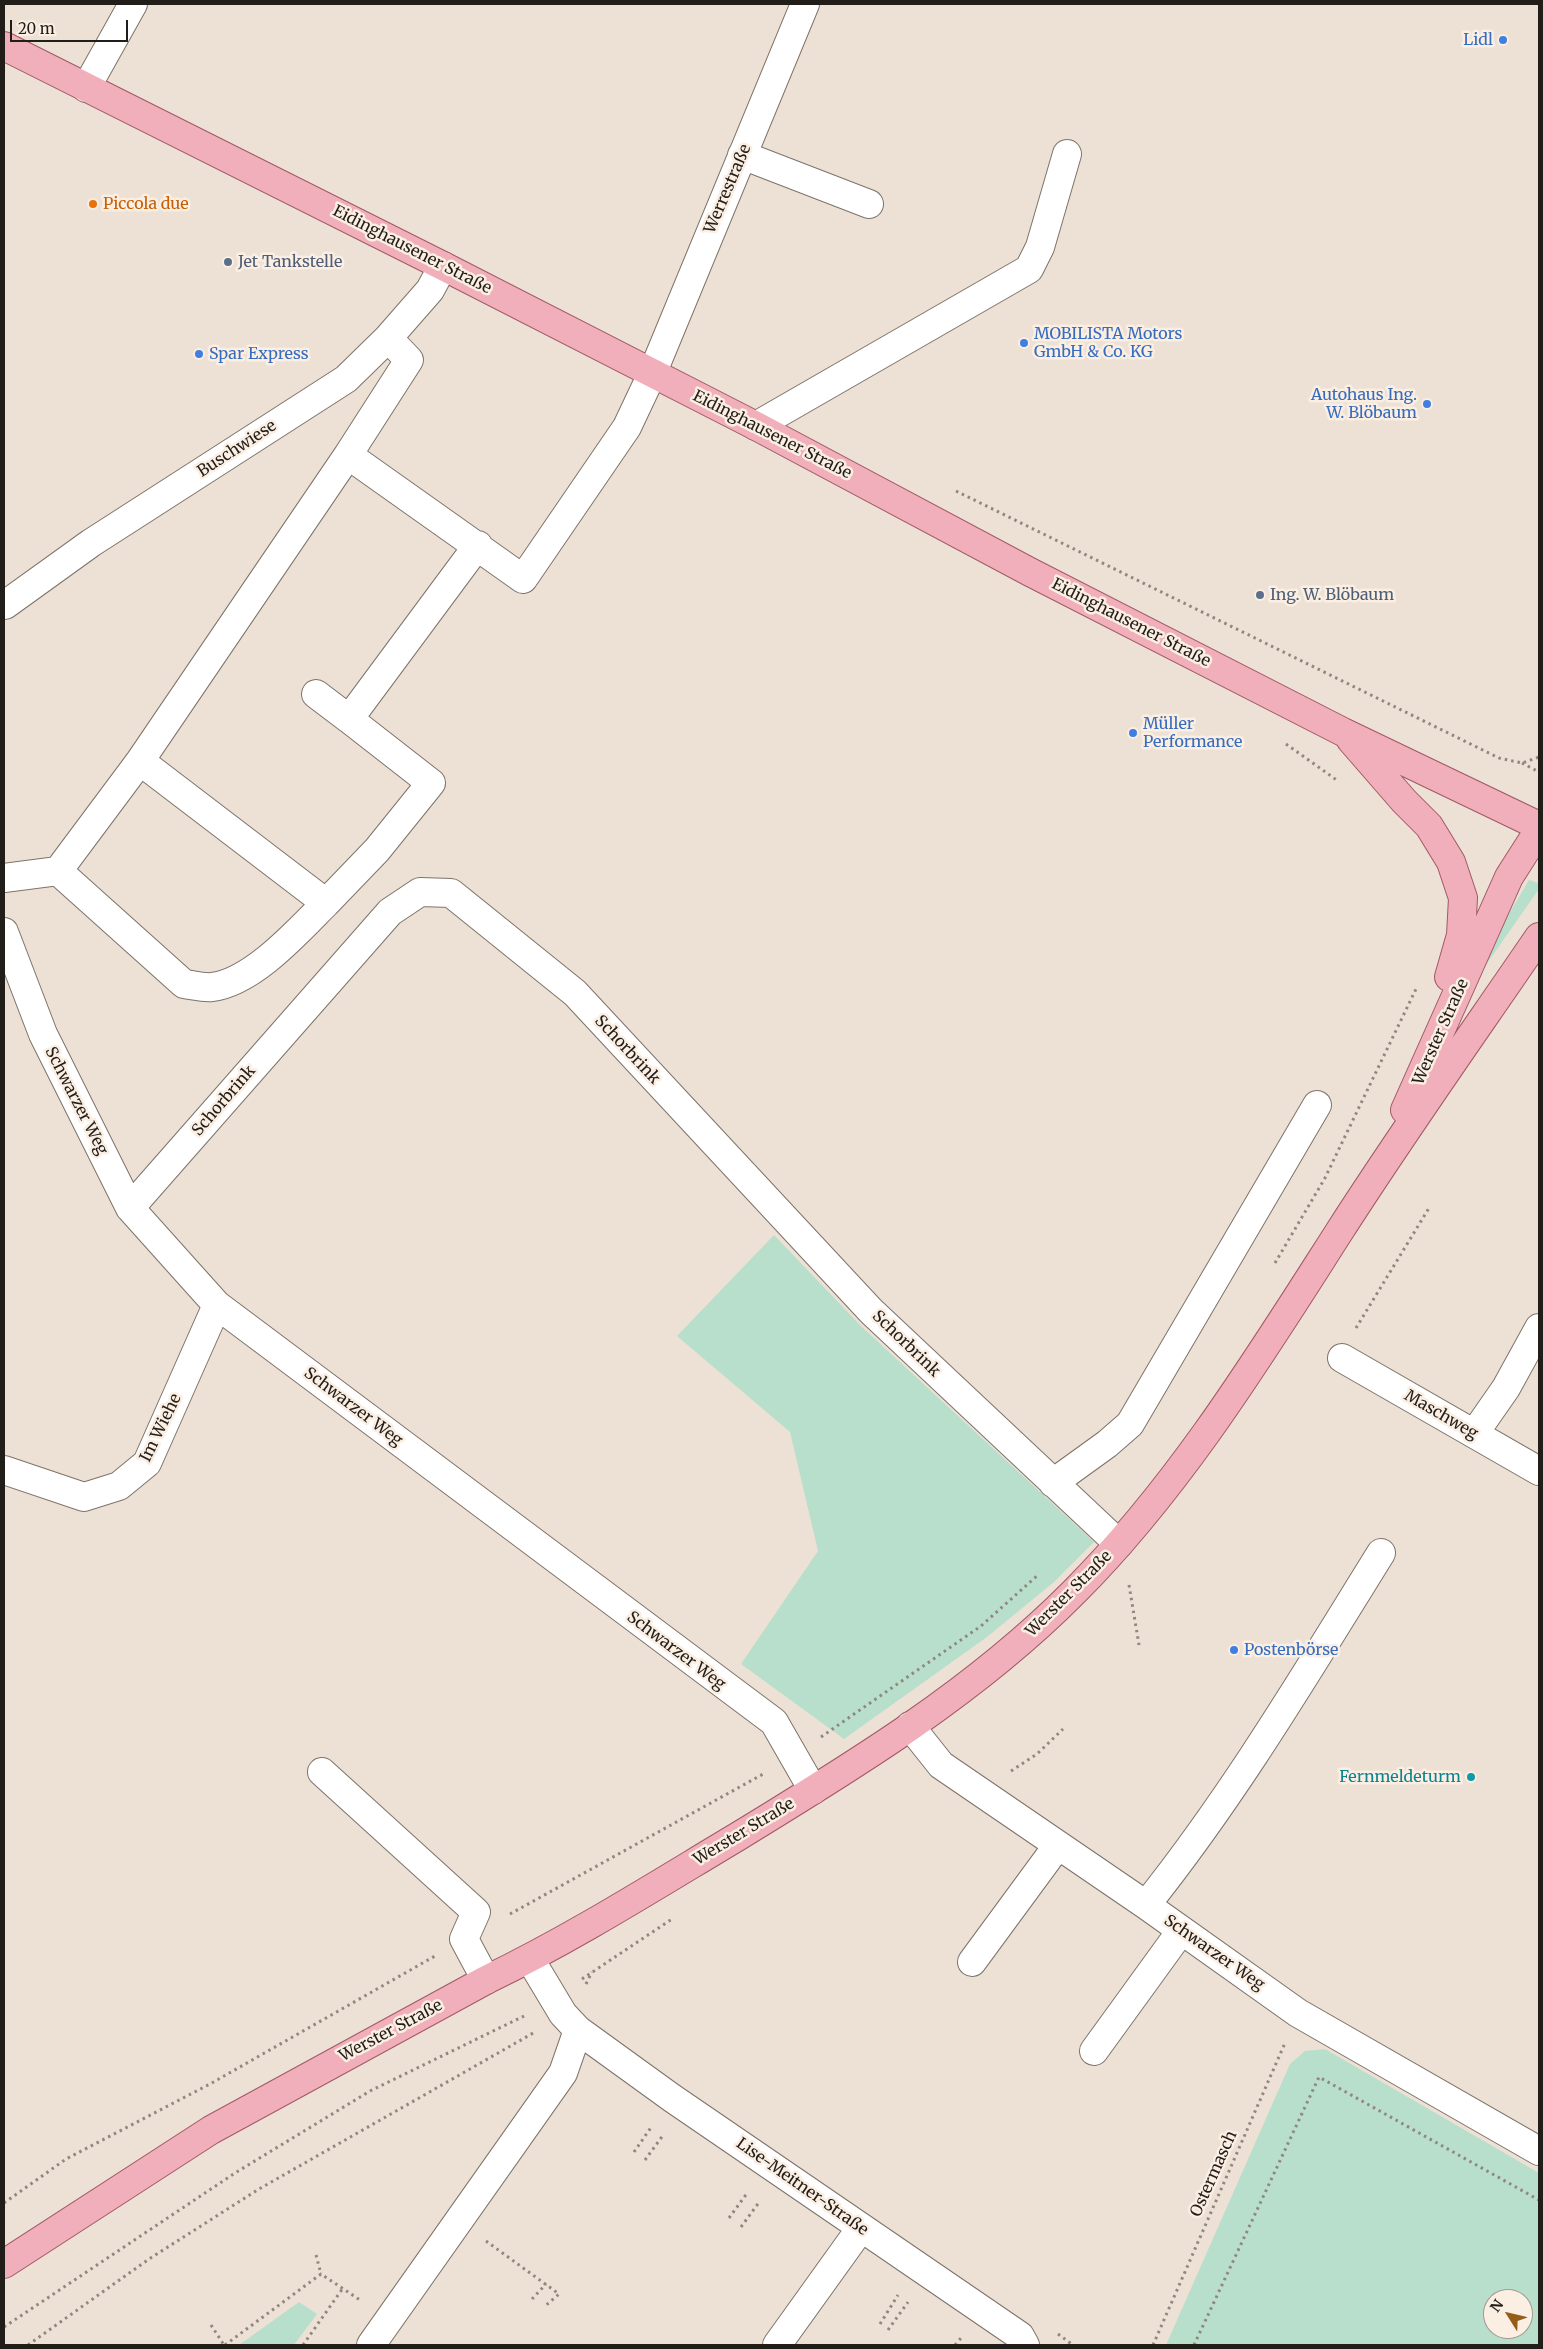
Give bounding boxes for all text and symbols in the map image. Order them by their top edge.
scale bar [12,10,130,42]
text: 20 m [18,19,55,38]
place label: Lidl [1463,30,1493,50]
marker: Lidl [1497,34,1509,46]
street label: Werrestraße [701,142,755,236]
place label: Piccola due [103,194,189,214]
marker: Piccola due [87,198,99,210]
street label: Eidinghausener Straße [329,202,495,298]
place label: Jet Tankstelle [238,252,342,272]
marker: Jet Tankstelle [222,256,234,268]
place label: MOBILISTA Motors GmbH & Co. KG [1034,324,1182,362]
marker: MOBILISTA Motors GmbH & Co. KG [1018,337,1030,349]
place label: Spar Express [209,344,309,364]
marker: Spar Express [193,348,205,360]
place label: Autohaus Ing. W. Blöbaum [1311,385,1417,423]
street label: Eidinghausener Straße [689,387,855,483]
marker: Autohaus Ing. W. Blöbaum [1421,398,1433,410]
street label: Buschwiese [194,416,280,482]
street label: Eidinghausener Straße [1048,575,1214,671]
place label: Ing. W. Blöbaum [1270,585,1394,605]
marker: Ing. W. Blöbaum [1254,589,1266,601]
place label: Müller Performance [1143,714,1242,752]
marker: Müller Performance [1127,727,1139,739]
street label: Werster Straße [1409,976,1473,1088]
street label: Schorbrink [590,1012,664,1088]
street label: Schwarzer Weg [41,1044,111,1158]
street label: Schorbrink [188,1062,260,1140]
street label: Schorbrink [868,1307,944,1381]
street label: Schwarzer Weg [300,1364,406,1450]
street label: Maschweg [1401,1386,1481,1444]
street label: Im Wiehe [136,1391,186,1465]
street label: Werster Straße [1022,1547,1116,1641]
street label: Schwarzer Weg [623,1608,729,1694]
place label: Postenbörse [1244,1640,1338,1660]
marker: Postenbörse [1228,1644,1240,1656]
place label: Fernmeldeturm [1339,1767,1461,1787]
marker: Fernmeldeturm [1465,1771,1477,1783]
street label: Werster Straße [690,1794,798,1870]
street label: Schwarzer Weg [1160,1911,1268,1995]
street label: Werster Straße [336,1996,446,2066]
street label: Ostermasch [1187,2128,1241,2220]
street label: Lise-Meitner-Straße [732,2134,872,2240]
north arrow [1483,2289,1533,2339]
text: N [1486,2296,1507,2316]

